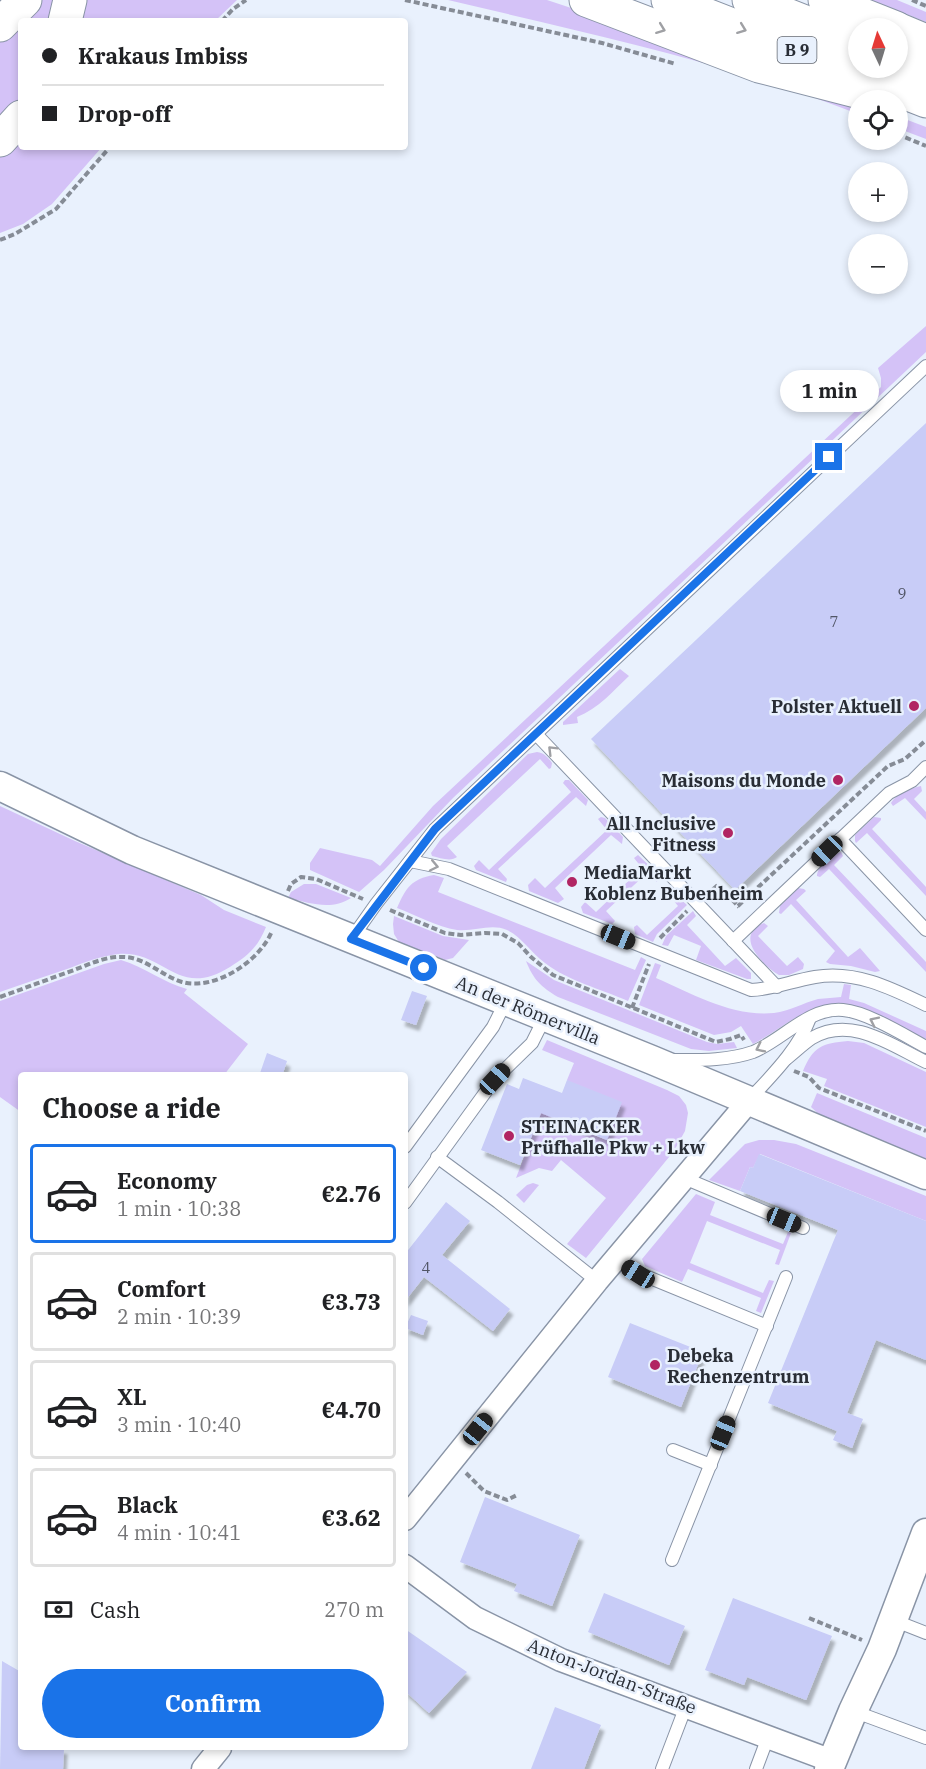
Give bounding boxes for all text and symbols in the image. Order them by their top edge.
north arrow [848,18,908,78]
map controls [848,18,908,294]
one-way arrow [736,21,747,34]
one-way arrow [655,22,666,34]
road number: B 9 [778,37,816,63]
text: Krakaus Imbiss [78,41,248,70]
button: locate [848,90,908,150]
text: Drop-off [78,99,172,128]
button: + [848,162,908,222]
button: − [848,234,908,294]
callout: 1 min [780,370,878,412]
text: 1 min [802,377,858,404]
route end [815,443,842,470]
house number: 9 [897,584,907,603]
house number: 7 [829,612,839,631]
place label: Polster Aktuell [771,695,902,718]
marker: Polster Aktuell [907,699,921,713]
one-way arrow [548,747,559,758]
place label: Maisons du Monde [661,769,826,792]
marker: Maisons du Monde [831,773,845,787]
place label: All Inclusive Fitness [606,812,716,856]
marker: All Inclusive Fitness [721,826,735,840]
car [808,832,846,870]
one-way arrow [429,859,439,872]
place label: MediaMarkt Koblenz Bubenheim [584,861,764,905]
marker: MediaMarkt Koblenz Bubenheim [565,875,579,889]
car [598,922,638,952]
route start [410,954,437,981]
street label: An der Römervilla [452,970,604,1050]
one-way arrow [869,1016,880,1028]
one-way arrow [756,1040,767,1052]
car [476,1060,514,1098]
text: Choose a ride [42,1090,221,1125]
place label: STEINACKER Prüfhalle Pkw + Lkw [521,1115,705,1159]
marker: STEINACKER Prüfhalle Pkw + Lkw [502,1129,516,1143]
text: Economy [117,1166,217,1195]
icon: car [45,1167,99,1221]
text: €2.76 [322,1179,381,1208]
text: 1 min · 10:38 [117,1195,241,1222]
car [764,1205,804,1235]
car [618,1257,658,1291]
house number: 4 [421,1258,431,1277]
text: Comfort [117,1274,206,1303]
icon: car [45,1275,99,1329]
text: €3.73 [322,1287,381,1316]
text: 2 min · 10:39 [117,1303,241,1330]
place label: Debeka Rechenzentrum [667,1344,810,1388]
marker: Debeka Rechenzentrum [648,1358,662,1372]
text: XL [117,1382,147,1411]
icon: car [45,1383,99,1437]
text: €4.70 [322,1395,381,1424]
car [460,1409,496,1449]
text: 3 min · 10:40 [117,1411,241,1438]
car [708,1413,738,1453]
text: Black [117,1490,178,1519]
icon: car [45,1491,99,1545]
text: €3.62 [322,1503,381,1532]
text: 4 min · 10:41 [117,1519,241,1546]
icon: cash [42,1593,75,1626]
text: Cash [90,1595,141,1624]
text: 270 m [324,1596,384,1623]
street label: Anton-Jordan-Straße [524,1633,700,1719]
button: Confirm [42,1669,384,1738]

